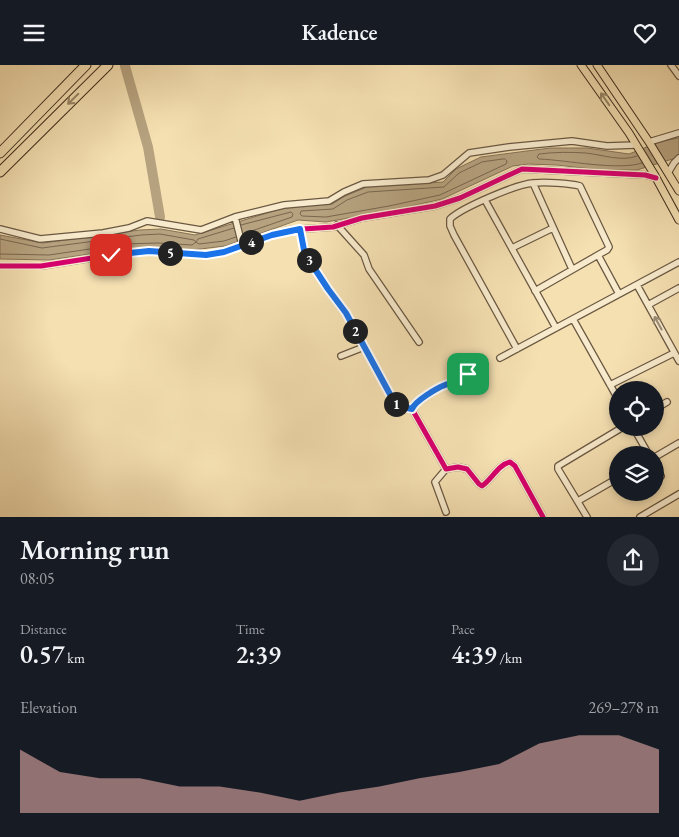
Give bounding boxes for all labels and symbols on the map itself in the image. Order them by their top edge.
one-way arrow [600,92,610,106]
one-way arrow [67,93,80,105]
pin: 4 [238,229,264,255]
pin [90,234,132,276]
pin: 5 [158,241,182,265]
pin: 3 [296,247,322,273]
one-way arrow [653,316,662,331]
pin: 2 [342,319,368,343]
pin [447,353,489,395]
pin: 1 [384,391,408,417]

